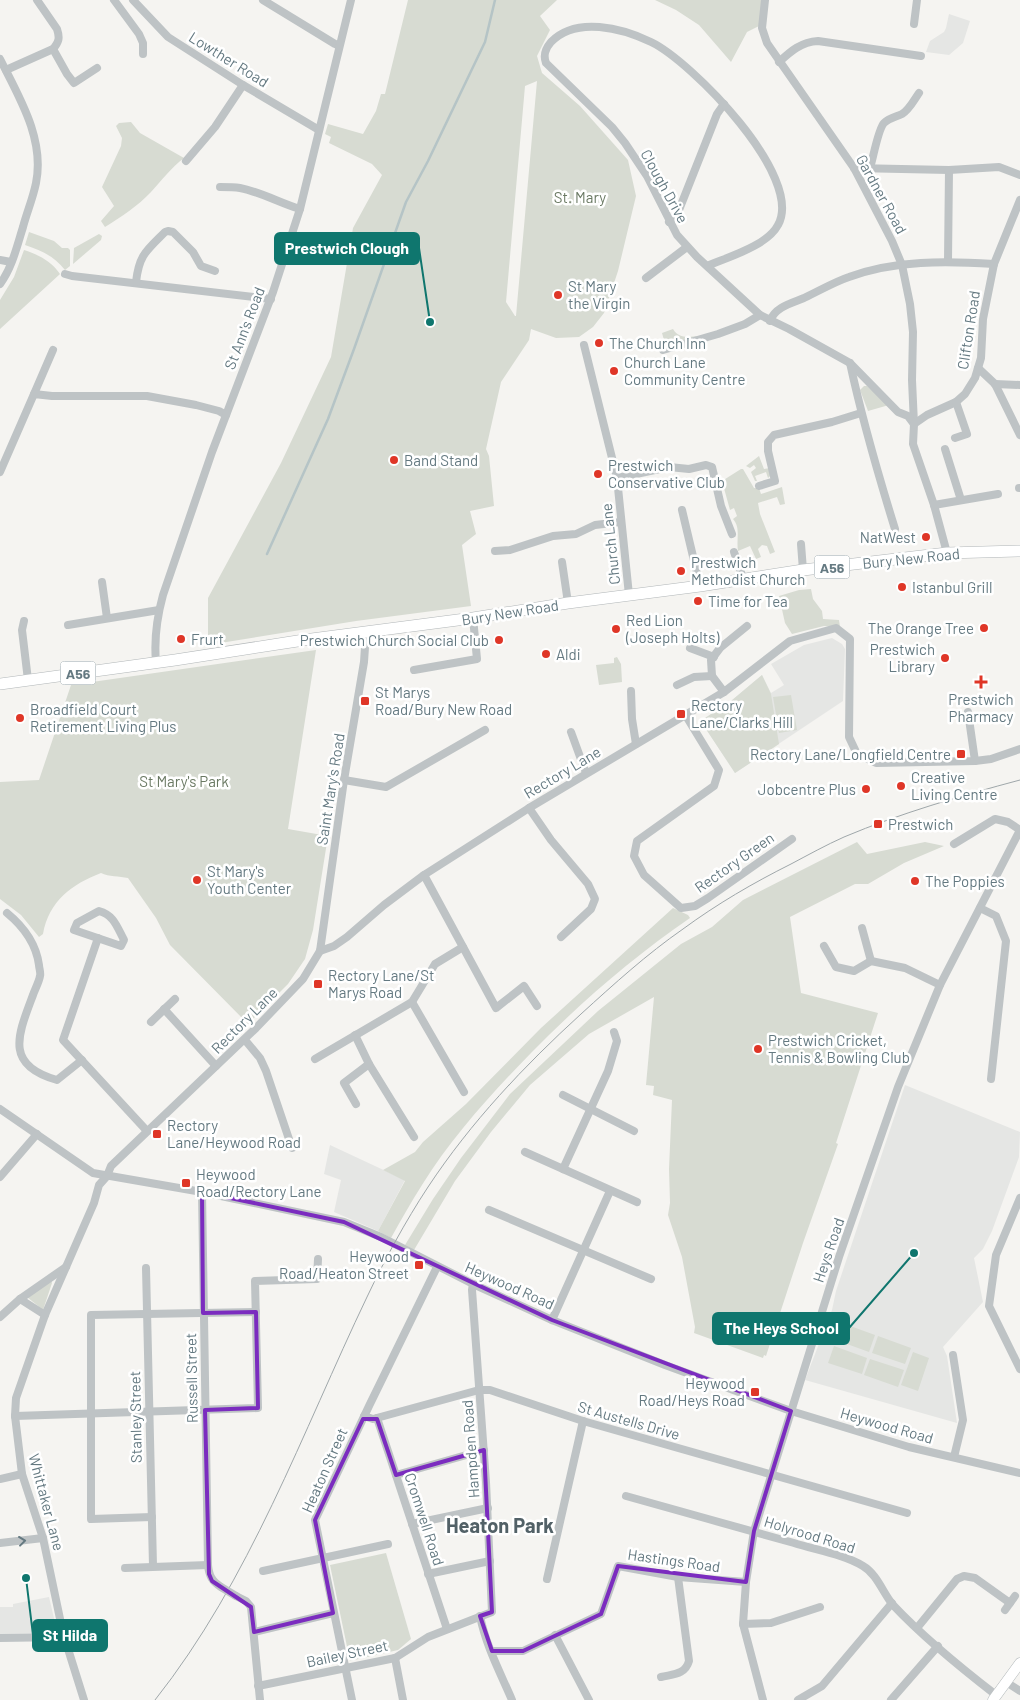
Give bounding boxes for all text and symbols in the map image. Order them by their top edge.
street label: Lowther Road [186,27,272,91]
street label: Clough Drive [637,146,693,226]
street label: Gardner Road [853,151,911,237]
park label: St. Mary [554,188,606,206]
callout: Prestwich Clough [275,233,419,264]
text: Prestwich Clough [285,238,409,257]
place label: St Mary the Virgin [568,277,630,312]
street label: St Ann's Road [220,284,268,372]
marker: St Mary the Virgin [552,289,564,301]
street label: Clifton Road [953,289,983,371]
place label: The Church Inn [609,334,706,352]
marker: The Church Inn [593,337,605,349]
place label: Church Lane Community Centre [624,353,745,388]
marker: Church Lane Community Centre [608,365,620,377]
place label: Band Stand [404,451,478,469]
marker: Band Stand [388,454,400,466]
place label: Prestwich Conservative Club [608,456,725,491]
marker: Prestwich Conservative Club [592,468,604,480]
street label: Church Lane [597,502,623,586]
place label: NatWest [860,528,916,546]
marker: NatWest [920,531,932,543]
street label: Bury New Road [861,544,961,572]
place label: Prestwich Methodist Church [691,553,805,588]
road number: A56 [814,556,850,578]
marker: Prestwich Methodist Church [675,565,687,577]
place label: Istanbul Grill [912,578,992,596]
marker: Istanbul Grill [896,581,908,593]
place label: Time for Tea [708,592,788,610]
street label: Bury New Road [460,595,560,629]
marker: Time for Tea [692,595,704,607]
place label: Red Lion (Joseph Holts) [625,611,719,646]
place label: The Orange Tree [868,619,974,637]
marker: The Orange Tree [978,622,990,634]
marker: Red Lion (Joseph Holts) [610,623,622,635]
place label: Frurt [191,630,224,648]
place label: Prestwich Church Social Club [300,631,489,649]
marker: Frurt [175,633,187,645]
marker: Prestwich Church Social Club [493,634,505,646]
place label: Prestwich Library [870,640,935,675]
place label: Aldi [556,645,581,663]
marker: Aldi [540,648,552,660]
marker: Prestwich Library [939,652,951,664]
road number: A56 [60,661,96,684]
marker: Prestwich Pharmacy [975,676,987,688]
place label: St Marys Road/Bury New Road [375,683,512,718]
place label: Prestwich Pharmacy [948,690,1014,725]
marker: St Marys Road/Bury New Road [359,695,371,707]
place label: Rectory Lane/Clarks Hill [691,696,793,731]
place label: Broadfield Court Retirement Living Plus [30,700,177,735]
marker: Rectory Lane/Clarks Hill [675,708,687,720]
marker: Broadfield Court Retirement Living Plus [14,712,26,724]
street label: Saint Mary's Road [312,732,348,846]
street label: Rectory Lane [520,742,604,802]
place label: Rectory Lane/Longfield Centre [750,745,951,763]
marker: Rectory Lane/Longfield Centre [955,748,967,760]
place label: Creative Living Centre [911,768,997,803]
park label: St Mary's Park [139,772,229,790]
place label: Jobcentre Plus [758,780,856,798]
marker: Creative Living Centre [895,780,907,792]
marker: Jobcentre Plus [860,783,872,795]
place label: Prestwich [888,815,953,833]
marker: Prestwich [872,818,884,830]
street label: Rectory Green [691,828,777,896]
place label: St Mary's Youth Center [207,862,292,897]
place label: The Poppies [925,872,1005,890]
marker: St Mary's Youth Center [191,874,203,886]
marker: The Poppies [909,875,921,887]
place label: Rectory Lane/St Marys Road [328,966,435,1001]
marker: Rectory Lane/St Marys Road [312,978,324,990]
street label: Rectory Lane [207,983,281,1057]
place label: Prestwich Cricket, Tennis & Bowling Club [768,1031,910,1066]
marker: Prestwich Cricket, Tennis & Bowling Club [752,1043,764,1055]
place label: Rectory Lane/Heywood Road [167,1116,301,1151]
marker: Rectory Lane/Heywood Road [151,1128,163,1140]
place label: Heywood Road/Rectory Lane [196,1165,321,1200]
marker: Heywood Road/Rectory Lane [180,1177,192,1189]
street label: Heys Road [809,1215,847,1285]
place label: Heywood Road/Heaton Street [279,1247,409,1282]
street label: Heywood Road [463,1257,557,1313]
marker: Heywood Road/Heaton Street [413,1259,425,1271]
callout: The Heys School [713,1313,849,1344]
text: The Heys School [723,1318,839,1337]
street label: Russell Street [181,1333,201,1423]
street label: Stanley Street [125,1371,145,1463]
place label: Heywood Road/Heys Road [638,1374,745,1409]
marker: Heywood Road/Heys Road [749,1386,761,1398]
street label: St Austells Drive [576,1397,682,1443]
street label: Hampden Road [458,1399,482,1499]
street label: Heywood Road [838,1403,936,1447]
street label: Heaton Street [297,1425,351,1515]
street label: Whittaker Lane [25,1452,69,1552]
street label: Cromwell Road [402,1470,448,1568]
street label: Holyrood Road [762,1512,858,1556]
district label: Heaton Park [446,1513,554,1537]
one-way arrow [17,1536,26,1546]
street label: Hastings Road [627,1545,721,1575]
callout: St Hilda [33,1620,107,1651]
text: St Hilda [43,1625,97,1644]
street label: Bailey Street [305,1636,389,1670]

